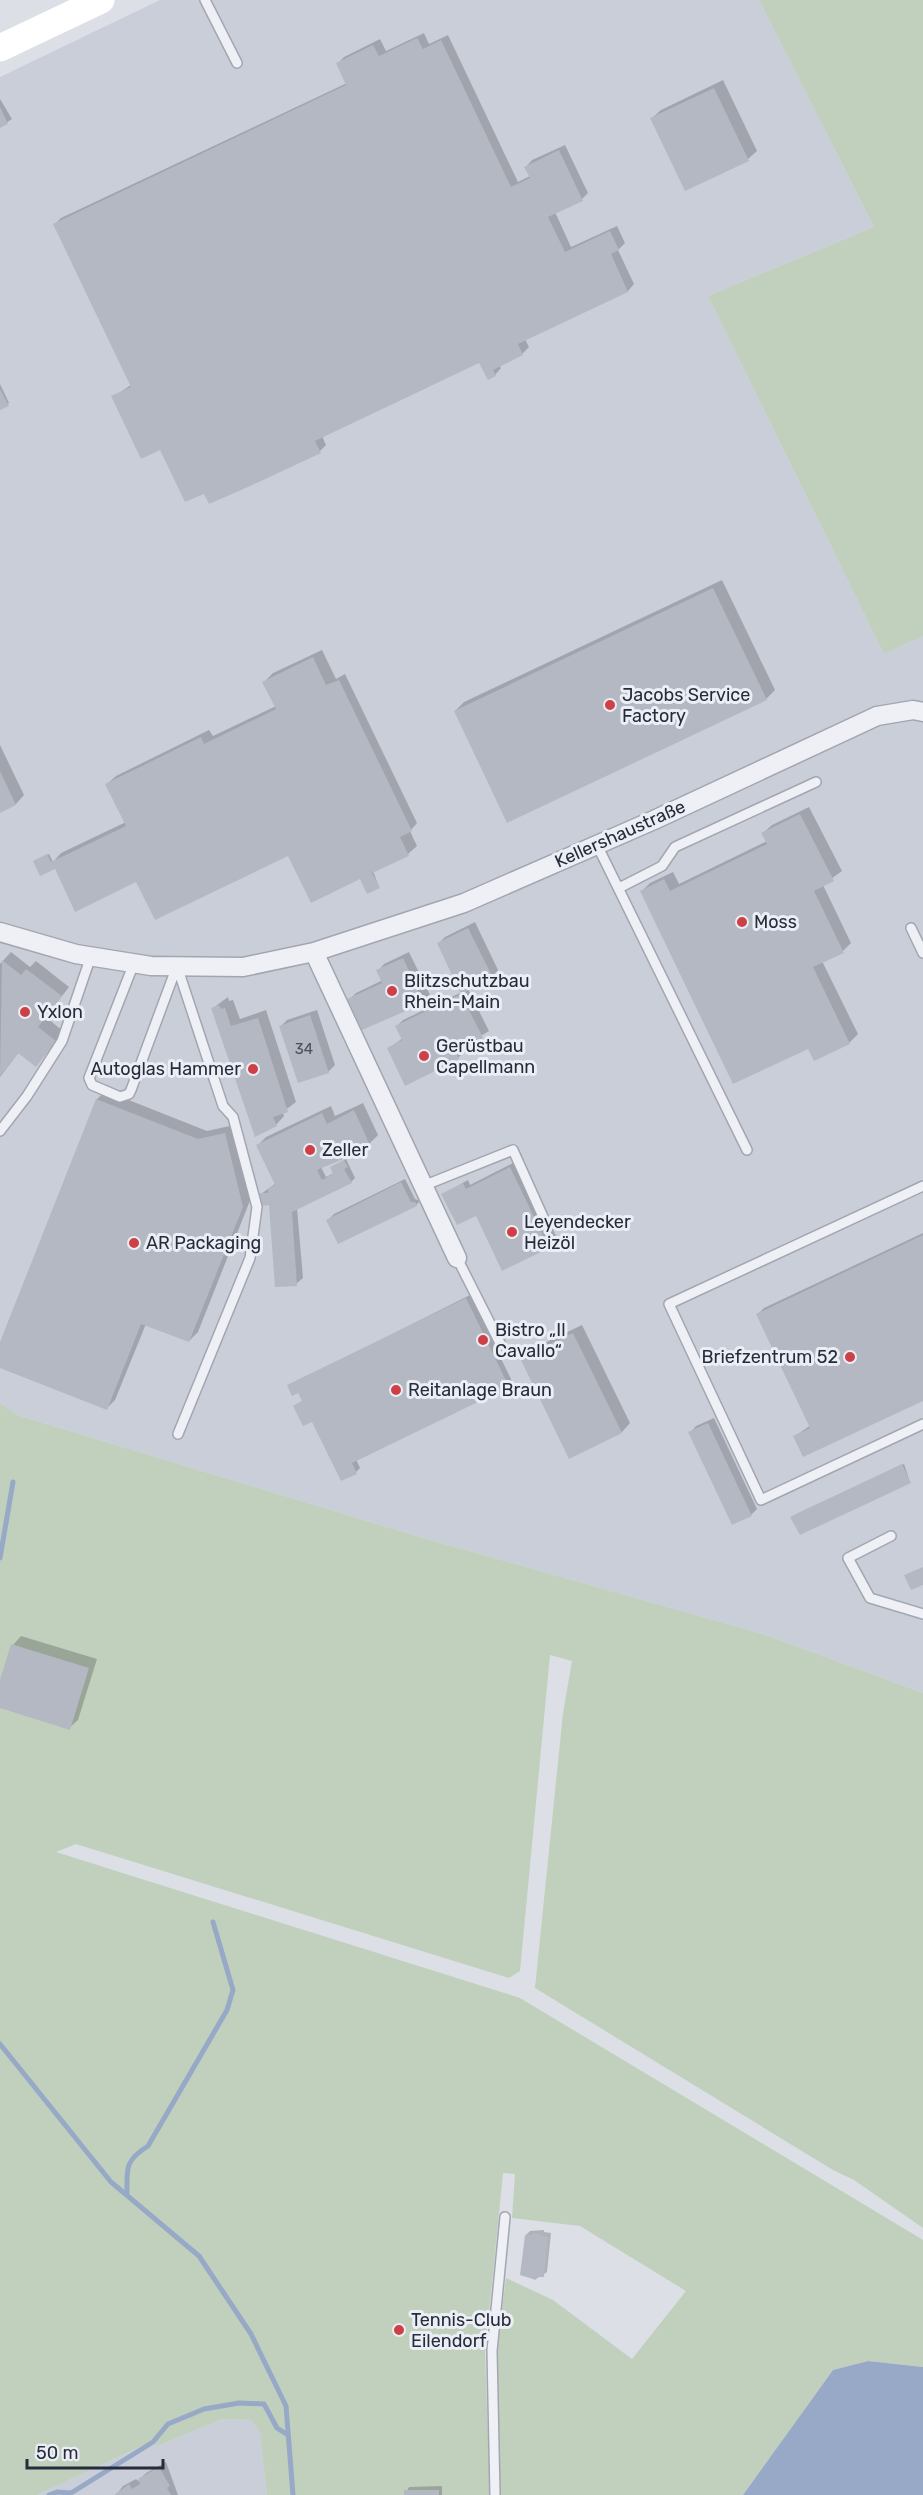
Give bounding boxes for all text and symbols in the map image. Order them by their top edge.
place label: Jacobs Service Factory [622,684,750,727]
marker: Jacobs Service Factory [603,698,617,712]
street label: Kellershaustraße [551,795,689,873]
place label: Moss [754,911,797,933]
marker: Moss [735,915,749,929]
place label: Blitzschutzbau Rhein-Main [404,970,530,1013]
marker: Blitzschutzbau Rhein-Main [385,984,399,998]
place label: Yxlon [37,1001,83,1023]
marker: Yxlon [18,1005,32,1019]
place label: Gerüstbau Capellmann [436,1035,535,1078]
house number: 34 [295,1040,313,1058]
marker: Gerüstbau Capellmann [417,1049,431,1063]
place label: Autoglas Hammer [90,1058,241,1080]
marker: Autoglas Hammer [246,1062,260,1076]
place label: Zeller [322,1139,368,1161]
marker: Zeller [303,1143,317,1157]
place label: Leyendecker Heizöl [524,1211,631,1254]
marker: Leyendecker Heizöl [505,1225,519,1239]
place label: AR Packaging [146,1232,261,1254]
marker: AR Packaging [127,1236,141,1250]
place label: Bistro „Il Cavallo“ [495,1319,566,1362]
marker: Bistro „Il Cavallo“ [476,1333,490,1347]
place label: Briefzentrum 52 [702,1346,838,1368]
marker: Briefzentrum 52 [843,1350,857,1364]
place label: Reitanlage Braun [408,1379,552,1401]
marker: Reitanlage Braun [389,1383,403,1397]
place label: Tennis-Club Eilendorf [411,2309,512,2352]
marker: Tennis-Club Eilendorf [392,2323,406,2337]
scale bar [27,2432,164,2470]
text: 50 m [36,2442,79,2464]

